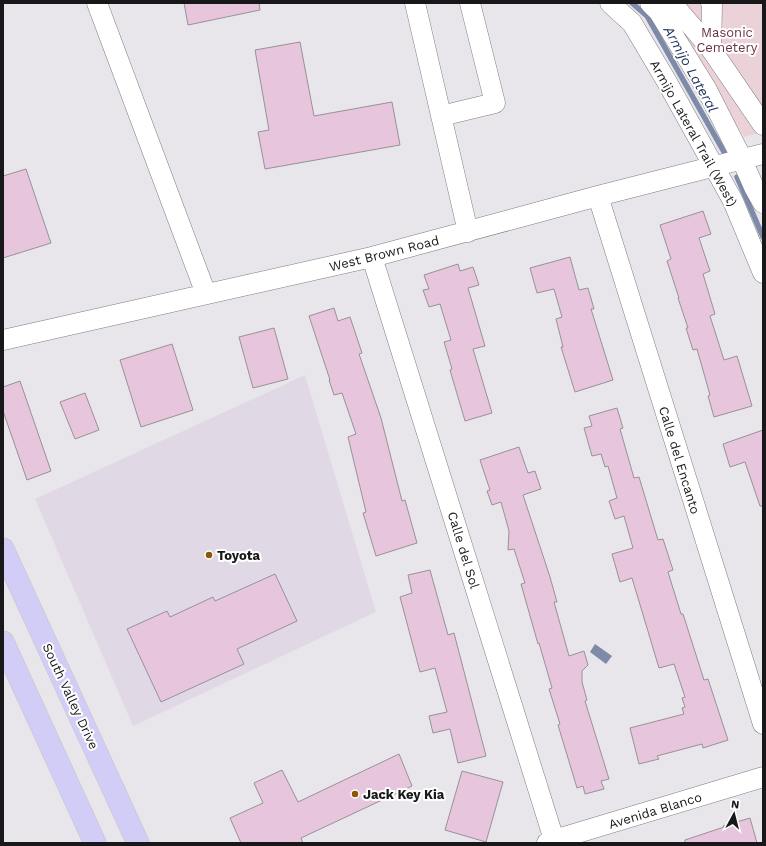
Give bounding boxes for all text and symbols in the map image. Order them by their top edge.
water label: Armijo Lateral [660,22,721,115]
park label: Masonic Cemetery [696,25,758,55]
street label: Armijo Lateral Trail (West) [647,58,740,209]
street label: West Brown Road [328,233,441,274]
street label: Calle del Encanto [656,404,703,516]
street label: Calle del Sol [445,510,482,591]
place label: Toyota [217,548,260,563]
marker: Toyota [204,550,214,560]
street label: South Valley Drive [39,641,102,751]
place label: Jack Key Kia [363,787,445,802]
marker: Jack Key Kia [350,789,360,799]
street label: Avenida Blanco [607,789,704,832]
north arrow [714,794,754,834]
text: N [730,798,740,812]

